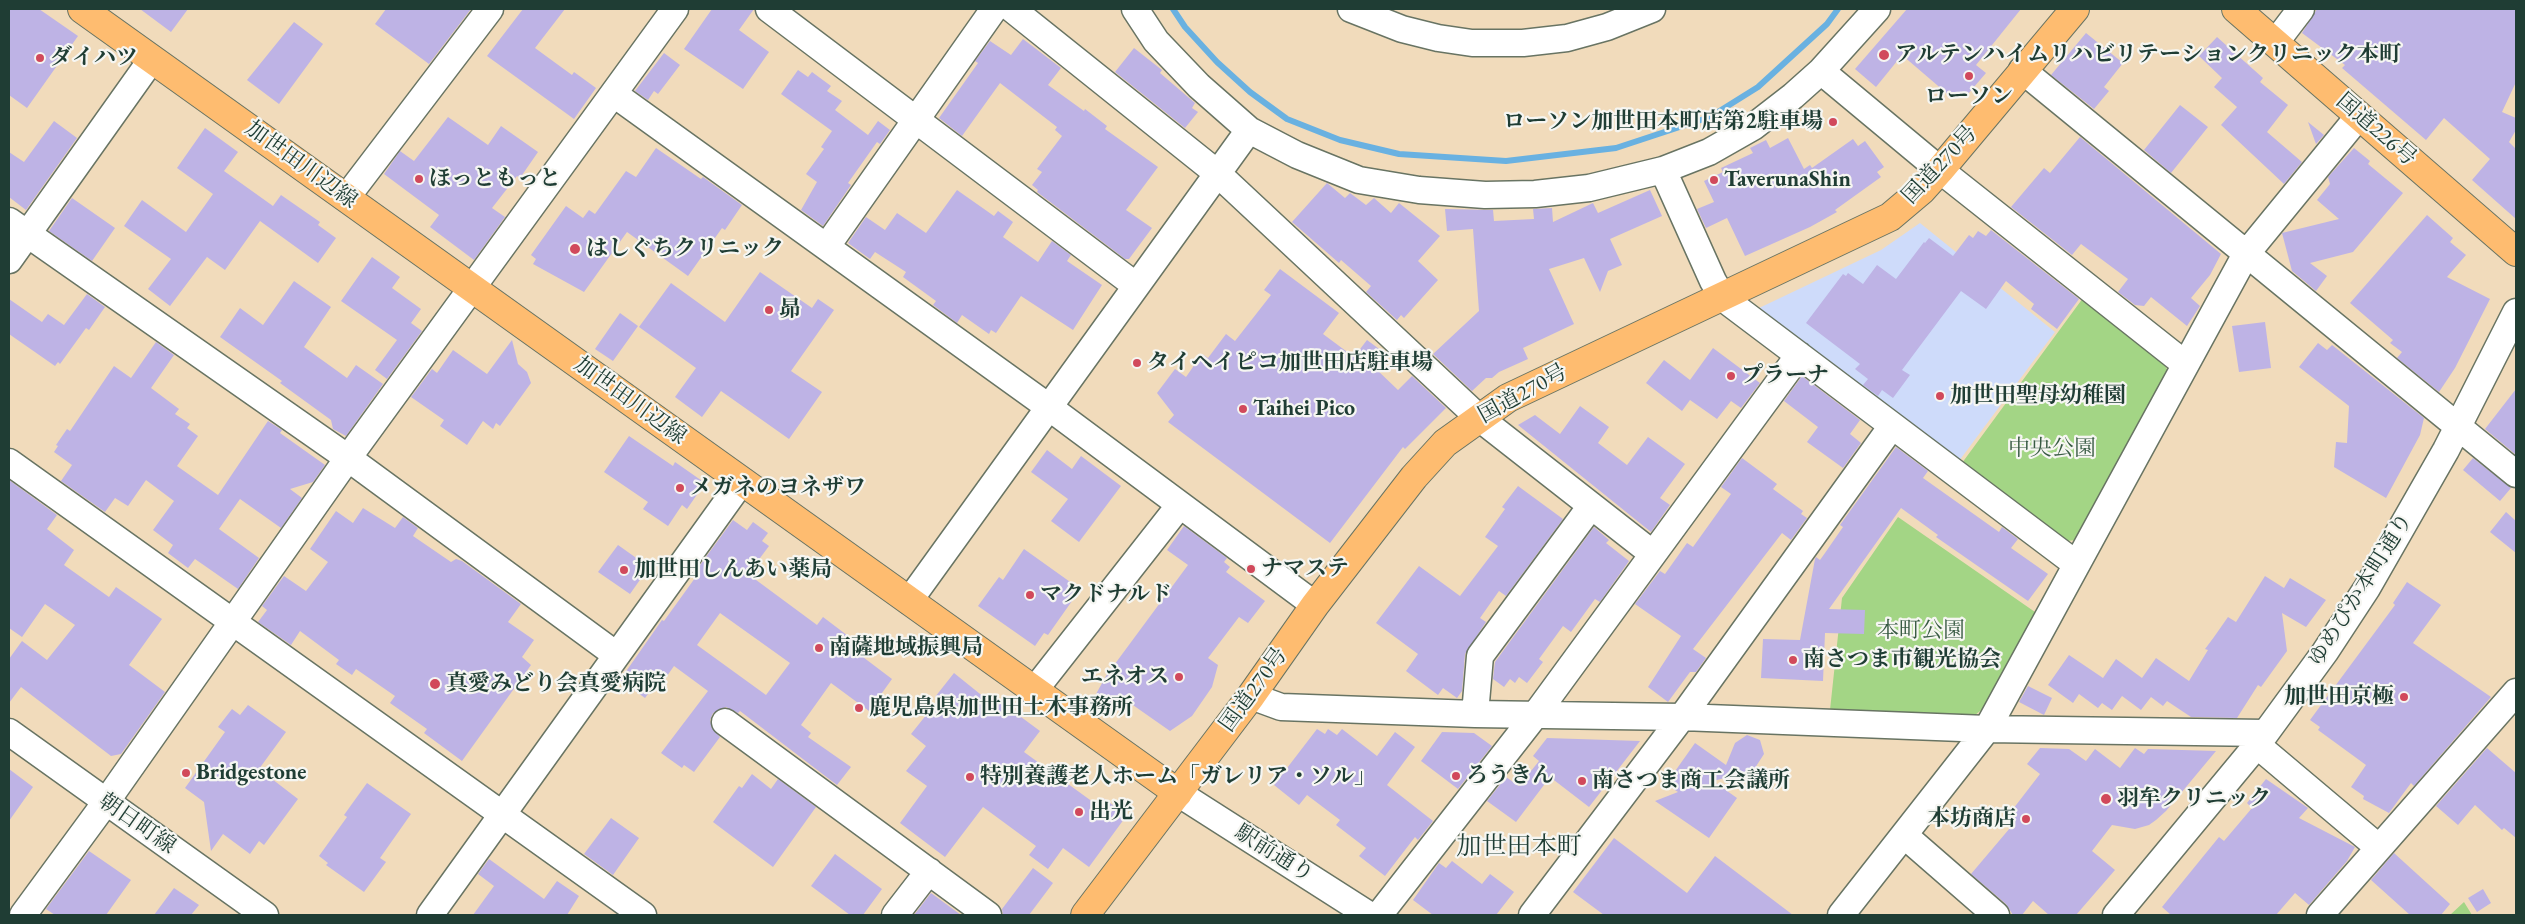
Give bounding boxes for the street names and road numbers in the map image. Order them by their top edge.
street label: 国道226号 [2330,88,2422,172]
street label: 加世田川辺線 [240,116,362,214]
street label: 国道270号 [1897,120,1983,210]
street label: 加世田川辺線 [569,352,691,450]
street label: 国道270号 [1474,359,1572,429]
street label: ゆめぴか本町通り [2303,508,2419,672]
street label: 国道270号 [1215,643,1293,737]
street label: 朝日町線 [93,788,181,860]
street label: 駅前通り [1230,819,1318,889]

